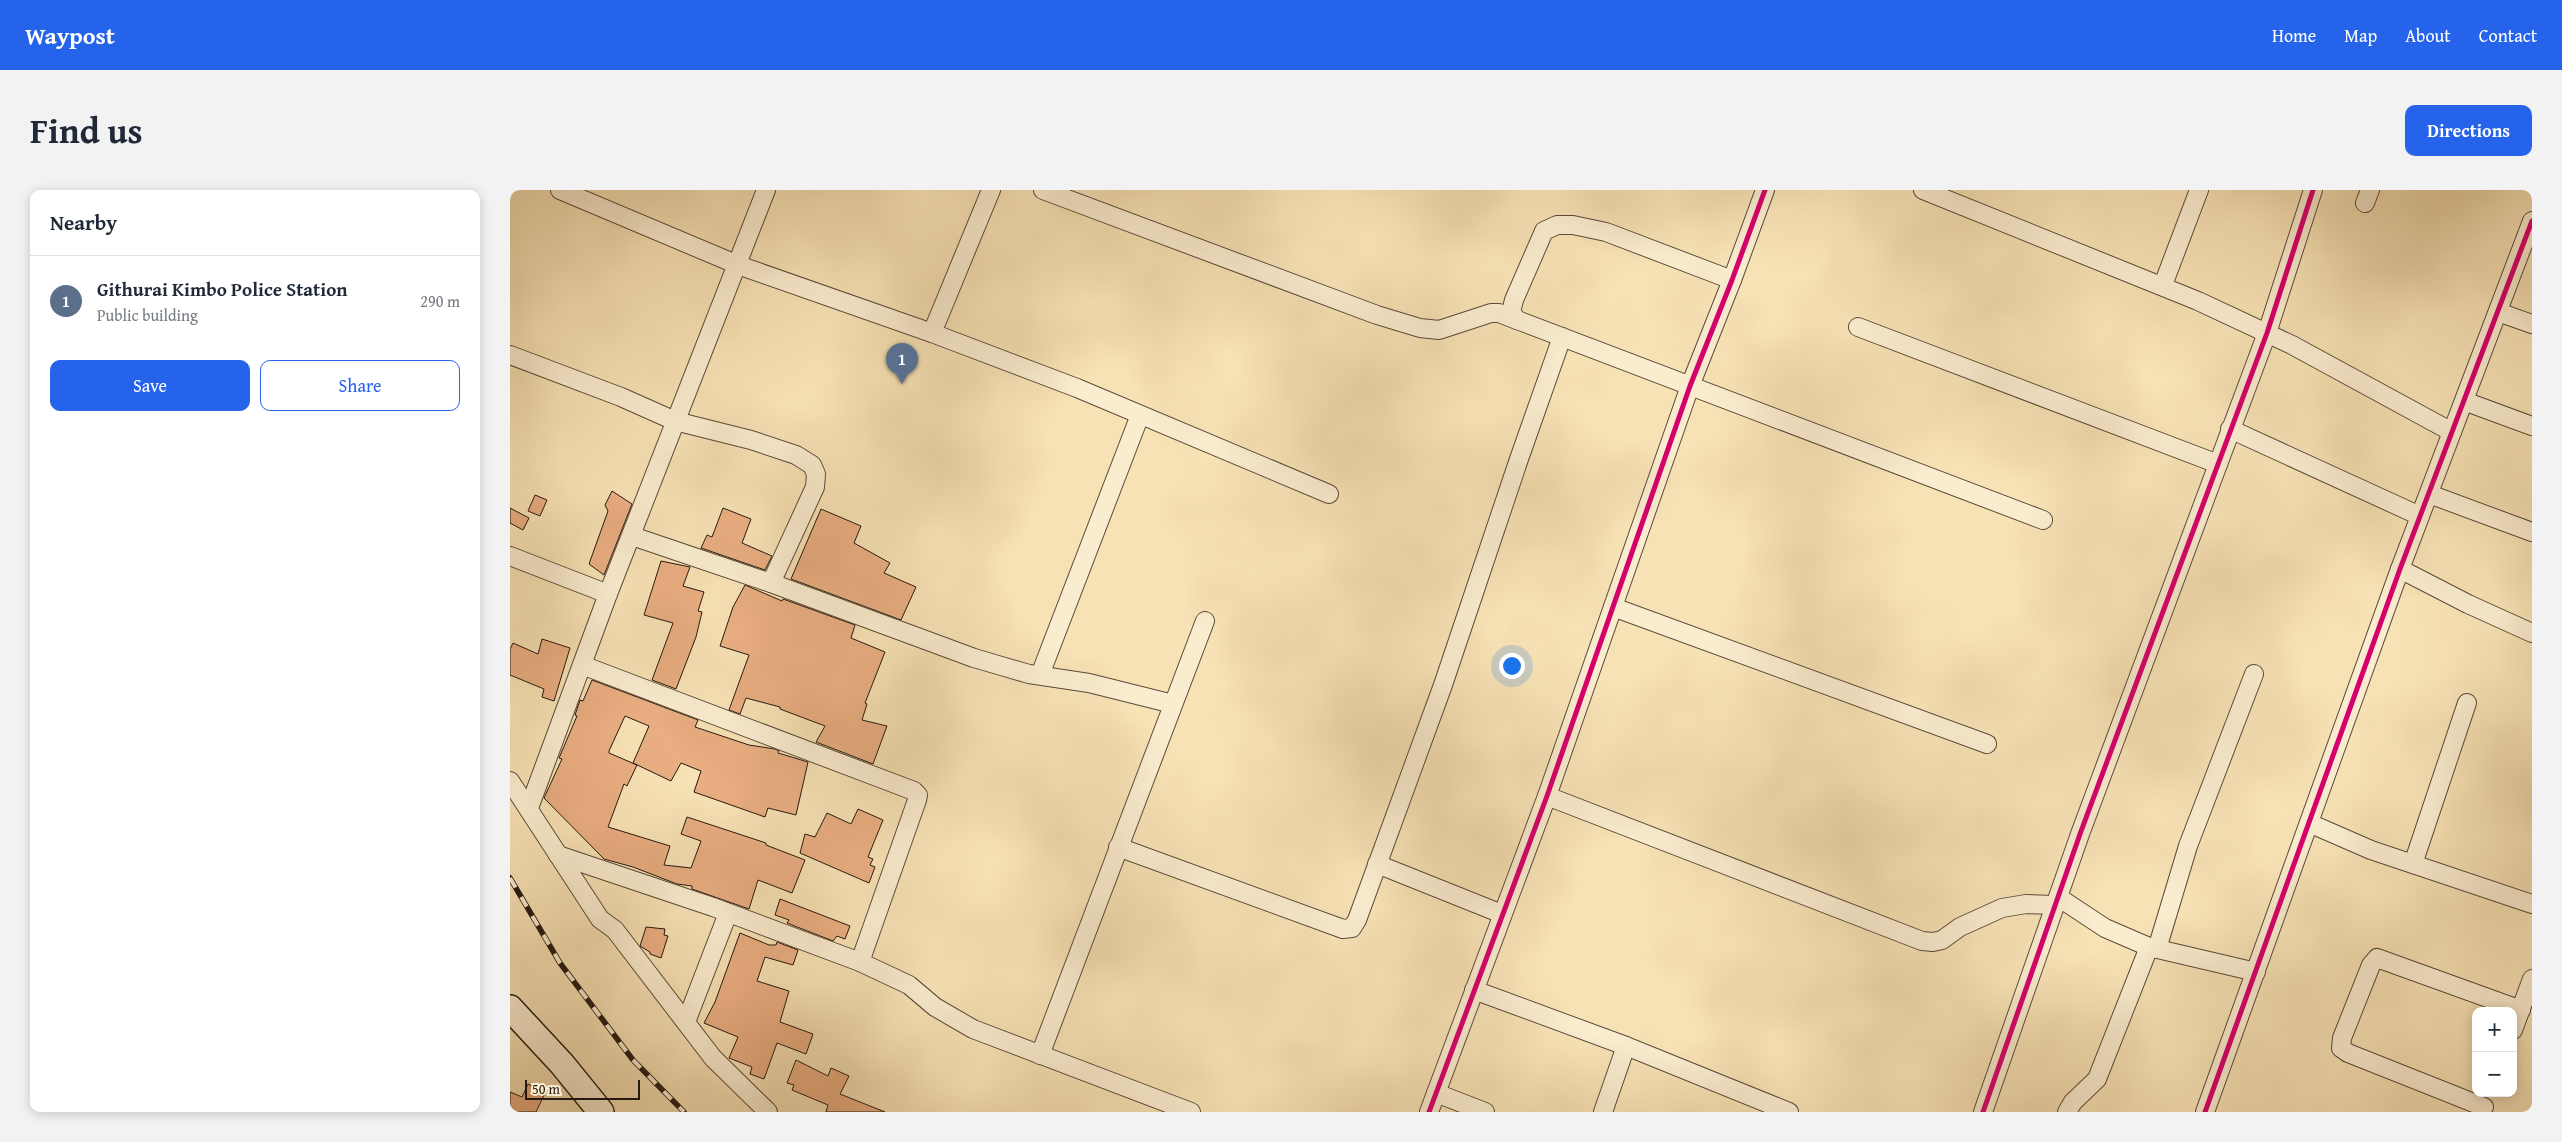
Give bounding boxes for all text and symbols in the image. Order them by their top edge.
text: Waypost [25,18,115,53]
text: Home [2272,22,2316,49]
text: Map [2344,22,2377,49]
text: About [2405,22,2451,49]
text: Contact [2479,22,2537,49]
text: Find us [30,105,143,156]
button: Directions [2405,105,2532,156]
text: Nearby [50,207,117,238]
text: Githurai Kimbo Police Station [97,275,348,303]
text: 1 [62,289,70,313]
text: 290 m [420,289,460,313]
text: Public building [97,303,198,327]
pin: 1 [886,343,918,384]
button: Save [50,360,250,411]
button: Share [260,360,460,411]
your location [1499,653,1525,679]
map controls [2472,1007,2517,1097]
button: + [2472,1007,2517,1052]
button: − [2472,1052,2517,1097]
scale bar [525,1077,640,1100]
text: 50 m [532,1079,560,1099]

